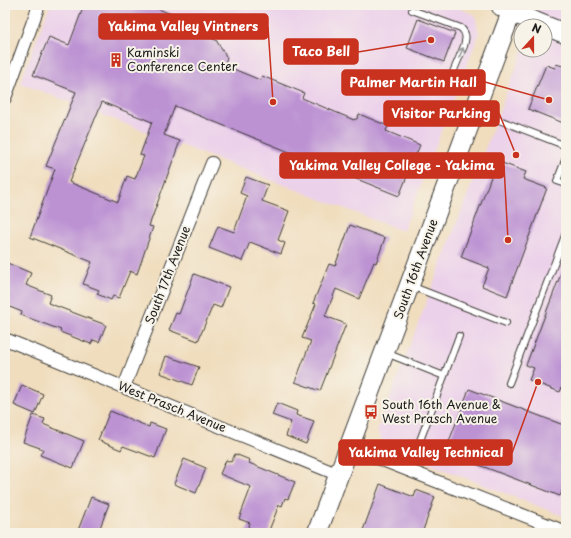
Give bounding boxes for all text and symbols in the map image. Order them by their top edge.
callout: Yakima Valley Vintners [99,14,268,39]
text: Yakima Valley Vintners [108,16,258,35]
north arrow [513,18,553,58]
text: N [530,19,544,38]
callout: Taco Bell [284,39,358,64]
text: Taco Bell [292,41,350,60]
place label: Kaminski Conference Center [127,43,238,75]
one-way arrow [457,48,465,60]
building icon: Kaminski Conference Center [108,52,124,68]
callout: Palmer Martin Hall [342,70,485,95]
text: Palmer Martin Hall [349,72,477,91]
callout: Visitor Parking [384,101,499,126]
text: Visitor Parking [391,103,491,122]
callout: Yakima Valley College - Yakima [280,153,504,178]
text: Yakima Valley College - Yakima [289,155,495,174]
street label: South 16th Avenue [389,216,442,321]
street label: South 17th Avenue [140,222,194,326]
street label: West Prasch Avenue [116,376,230,436]
place label: South 16th Avenue & West Prasch Avenue [382,395,501,427]
bus stop icon: South 16th Avenue & West Prasch Avenue [363,404,379,420]
callout: Yakima Valley Technical [339,440,512,465]
text: Yakima Valley Technical [348,442,504,461]

